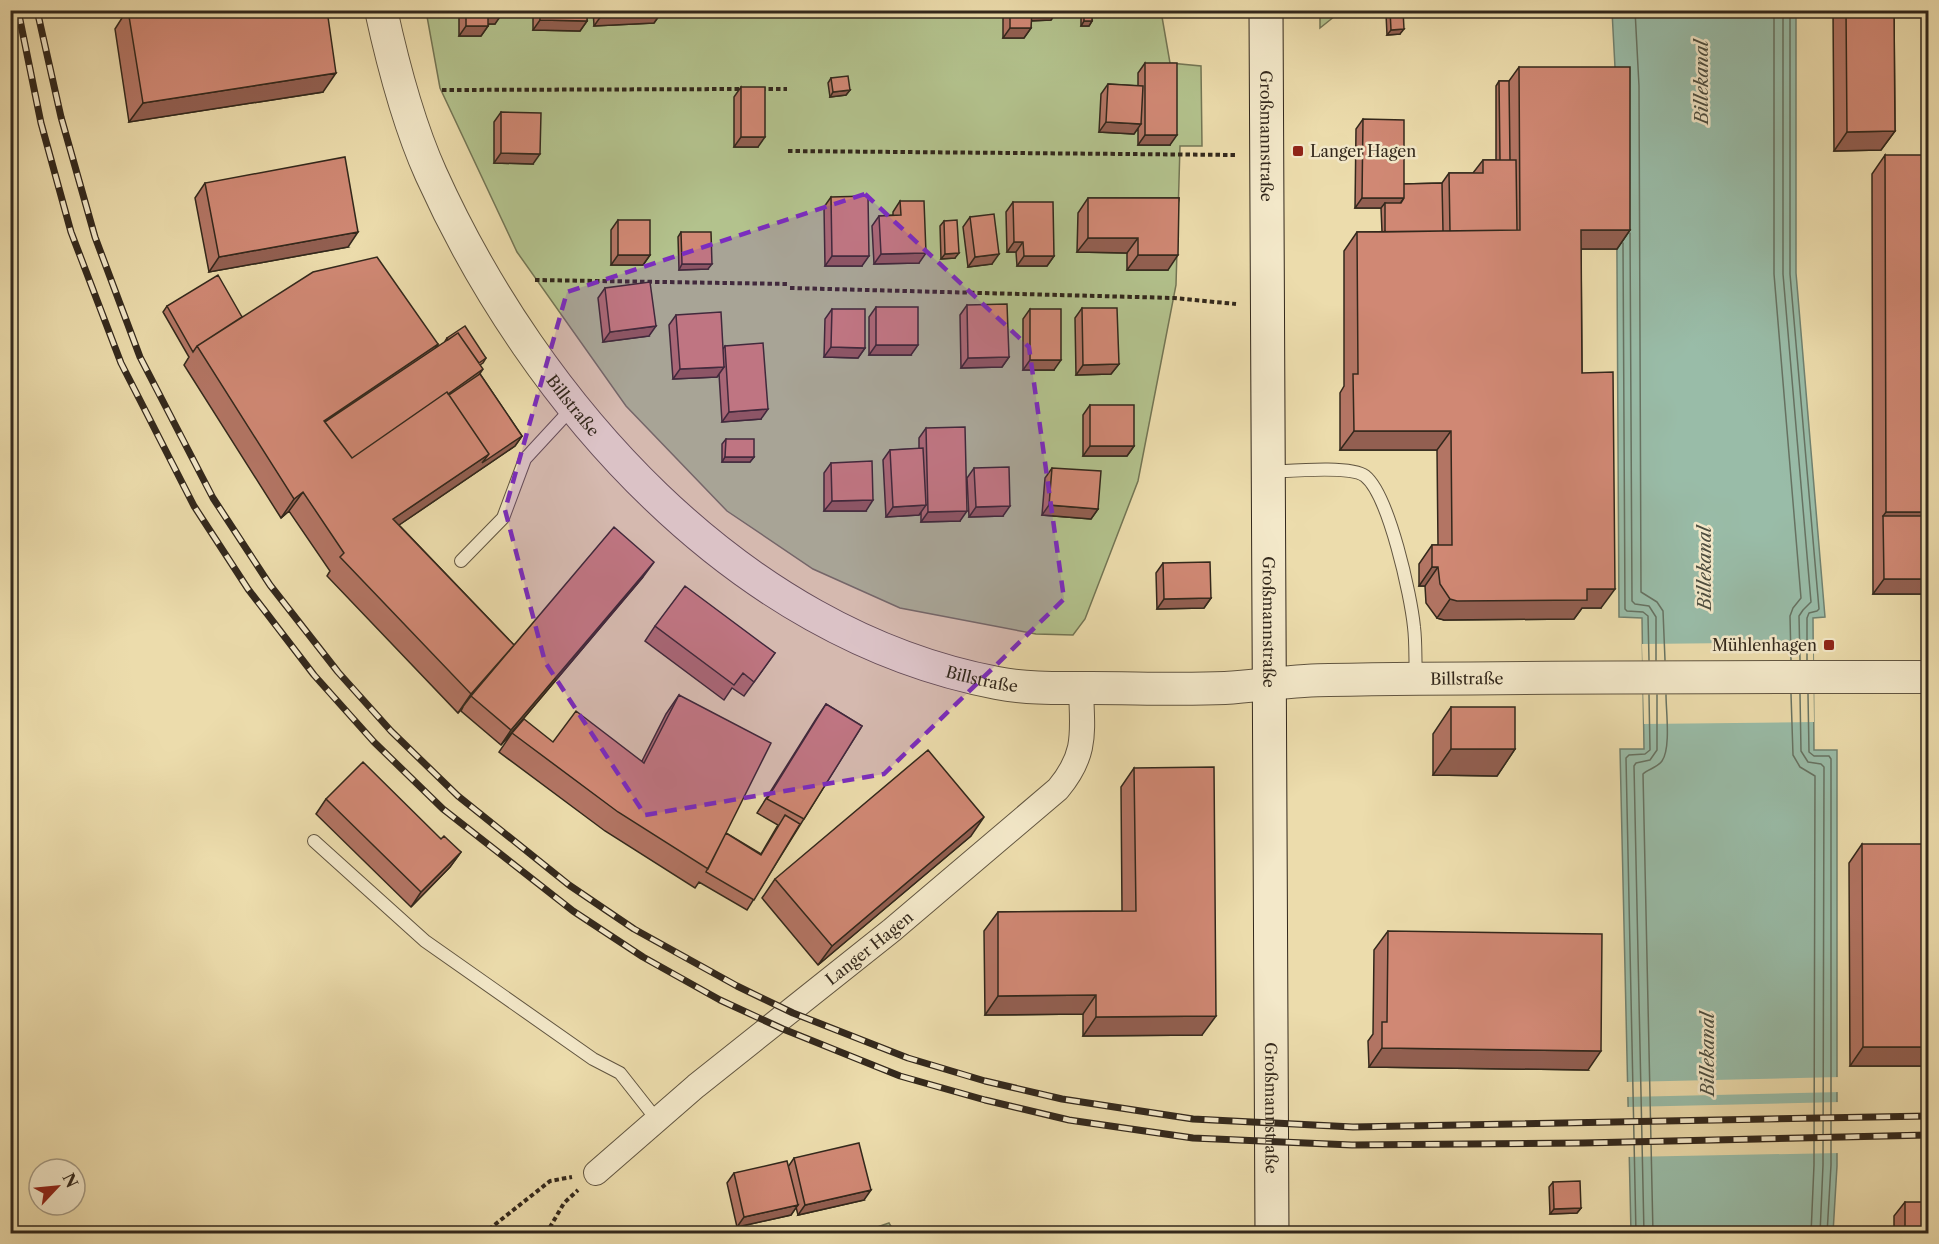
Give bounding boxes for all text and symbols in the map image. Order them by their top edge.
water label: Billekanal [1691,38,1713,126]
street label: Großmannstraße [1256,70,1277,202]
place label: Langer Hagen [1310,141,1416,161]
marker: Langer Hagen [1291,144,1305,158]
street label: Billstraße [542,371,604,440]
water label: Billekanal [1694,524,1716,612]
street label: Großmannstraße [1259,556,1279,688]
place label: Mühlenhagen [1712,635,1817,655]
marker: Mühlenhagen [1822,638,1836,652]
street label: Billstraße [944,661,1019,696]
street label: Billstraße [1430,668,1504,689]
street label: Langer Hagen [821,907,917,989]
water label: Billekanal [1697,1010,1719,1098]
street label: Großmannstraße [1261,1042,1282,1174]
north arrow [27,1157,87,1217]
text: N [58,1170,83,1191]

